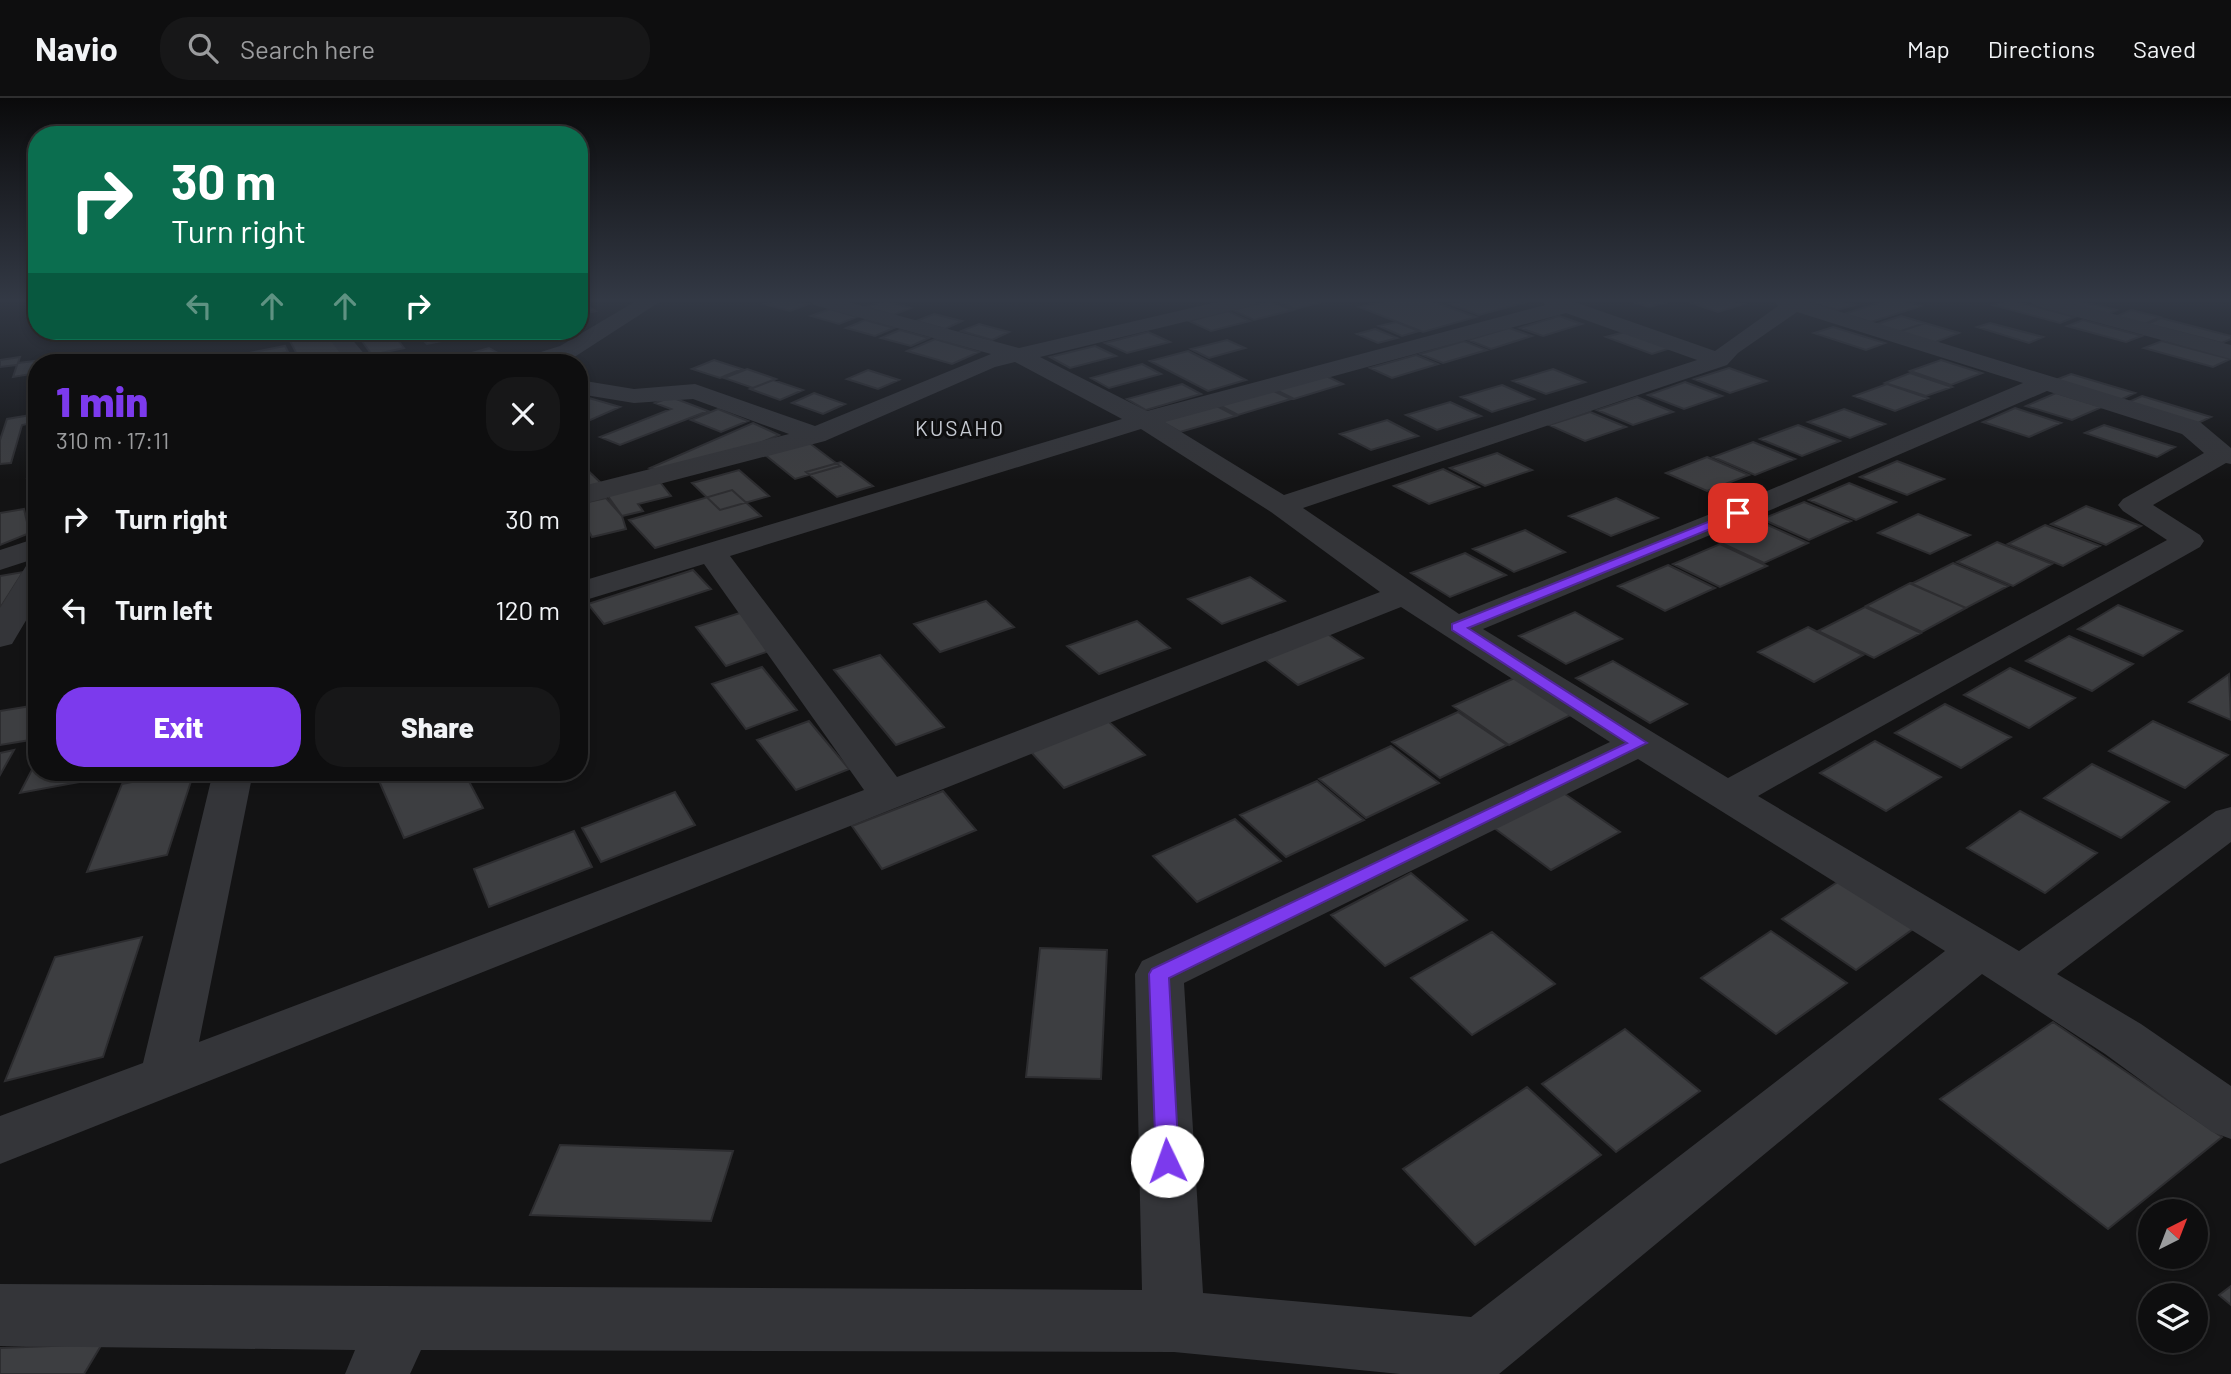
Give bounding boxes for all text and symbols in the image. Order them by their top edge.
search box [160,17,650,80]
text: Navio [35,28,118,68]
icon: search [184,29,222,67]
text: Search here [240,33,375,64]
text: Map [1907,34,1950,63]
text: Directions [1988,34,2095,63]
text: Saved [2133,34,2196,63]
text: 30 m [171,151,276,210]
icon: right [56,154,147,245]
text: Turn right [171,211,306,249]
icon: left [180,287,218,325]
icon: ahead [253,287,291,325]
icon: ahead [326,287,364,325]
icon: right [399,287,437,325]
text: 1 min [56,375,148,425]
button: close [486,377,560,451]
district label: KUSAHO [915,415,1005,440]
text: 310 m · 17:11 [56,426,169,454]
pin [1708,483,1768,543]
icon: arrive [1719,494,1757,532]
icon: right [56,500,94,538]
text: Turn right [115,503,228,534]
text: 30 m [505,503,560,534]
icon: left [56,591,94,629]
text: Turn left [115,594,213,625]
text: 120 m [496,594,560,625]
button: Exit [56,687,301,767]
button: Share [315,687,560,767]
position arrow [1130,1124,1204,1198]
north arrow [2138,1199,2208,1269]
map controls [2138,1199,2208,1353]
button: layers [2138,1283,2208,1353]

